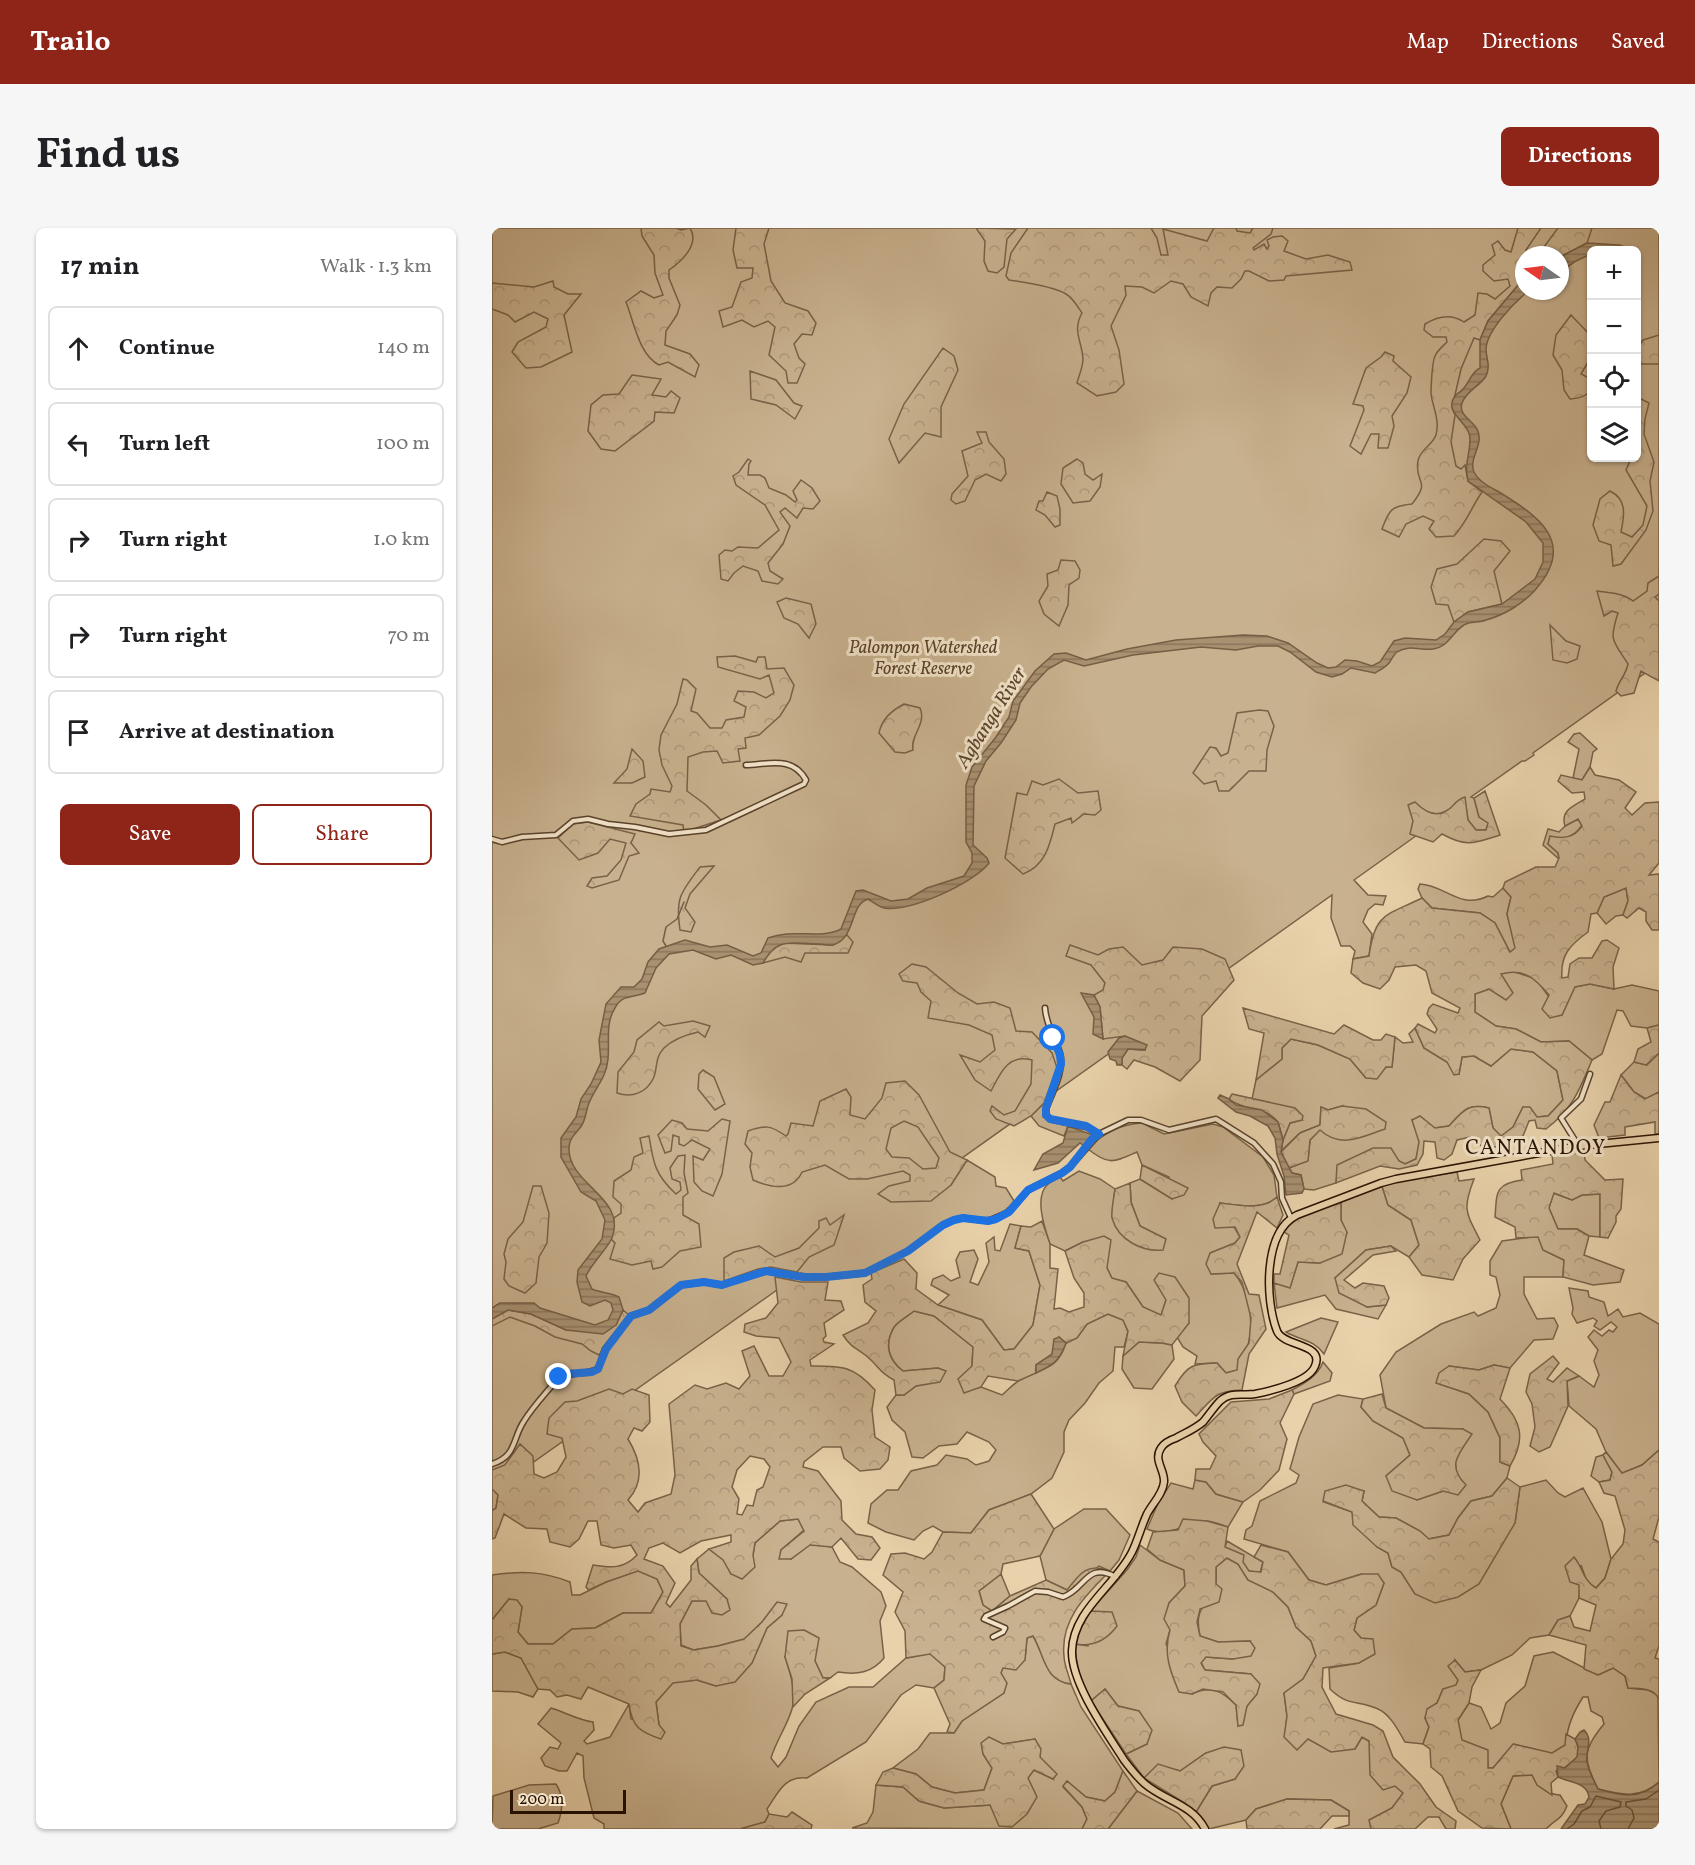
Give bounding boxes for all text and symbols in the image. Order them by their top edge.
text: Trailo [30,23,111,62]
text: Map [1407,28,1449,57]
text: Directions [1482,28,1578,57]
text: Saved [1611,28,1665,57]
text: Find us [36,127,180,186]
button: Directions [1501,127,1659,186]
north arrow [1515,246,1569,300]
map controls [1587,246,1641,462]
button: + [1587,246,1641,300]
text: 17 min [60,249,140,285]
text: Walk · 1.3 km [320,253,432,281]
button: − [1587,300,1641,354]
icon: ahead [62,332,95,365]
text: Continue [119,333,215,364]
text: 140 m [377,334,430,362]
button: locate [1587,354,1641,408]
button: layers [1587,408,1641,462]
icon: left [62,428,95,461]
text: Turn left [119,429,210,460]
text: 100 m [376,430,430,458]
icon: right [62,524,95,557]
text: Turn right [119,525,227,556]
text: 1.0 km [373,526,430,554]
icon: right [62,620,95,653]
text: Turn right [119,621,227,652]
text: 70 m [387,622,430,650]
park label: Palompon Watershed Forest Reserve [849,636,998,682]
water label: Agbanga River [949,662,1034,775]
icon: arrive [62,716,95,749]
text: Arrive at destination [119,717,335,748]
button: Save [60,804,240,865]
button: Share [252,804,432,865]
route start [1039,1024,1065,1050]
district label: CANTANDOY [1465,1134,1607,1163]
route end [545,1363,571,1389]
scale bar [510,1787,626,1814]
text: 200 m [519,1789,564,1811]

